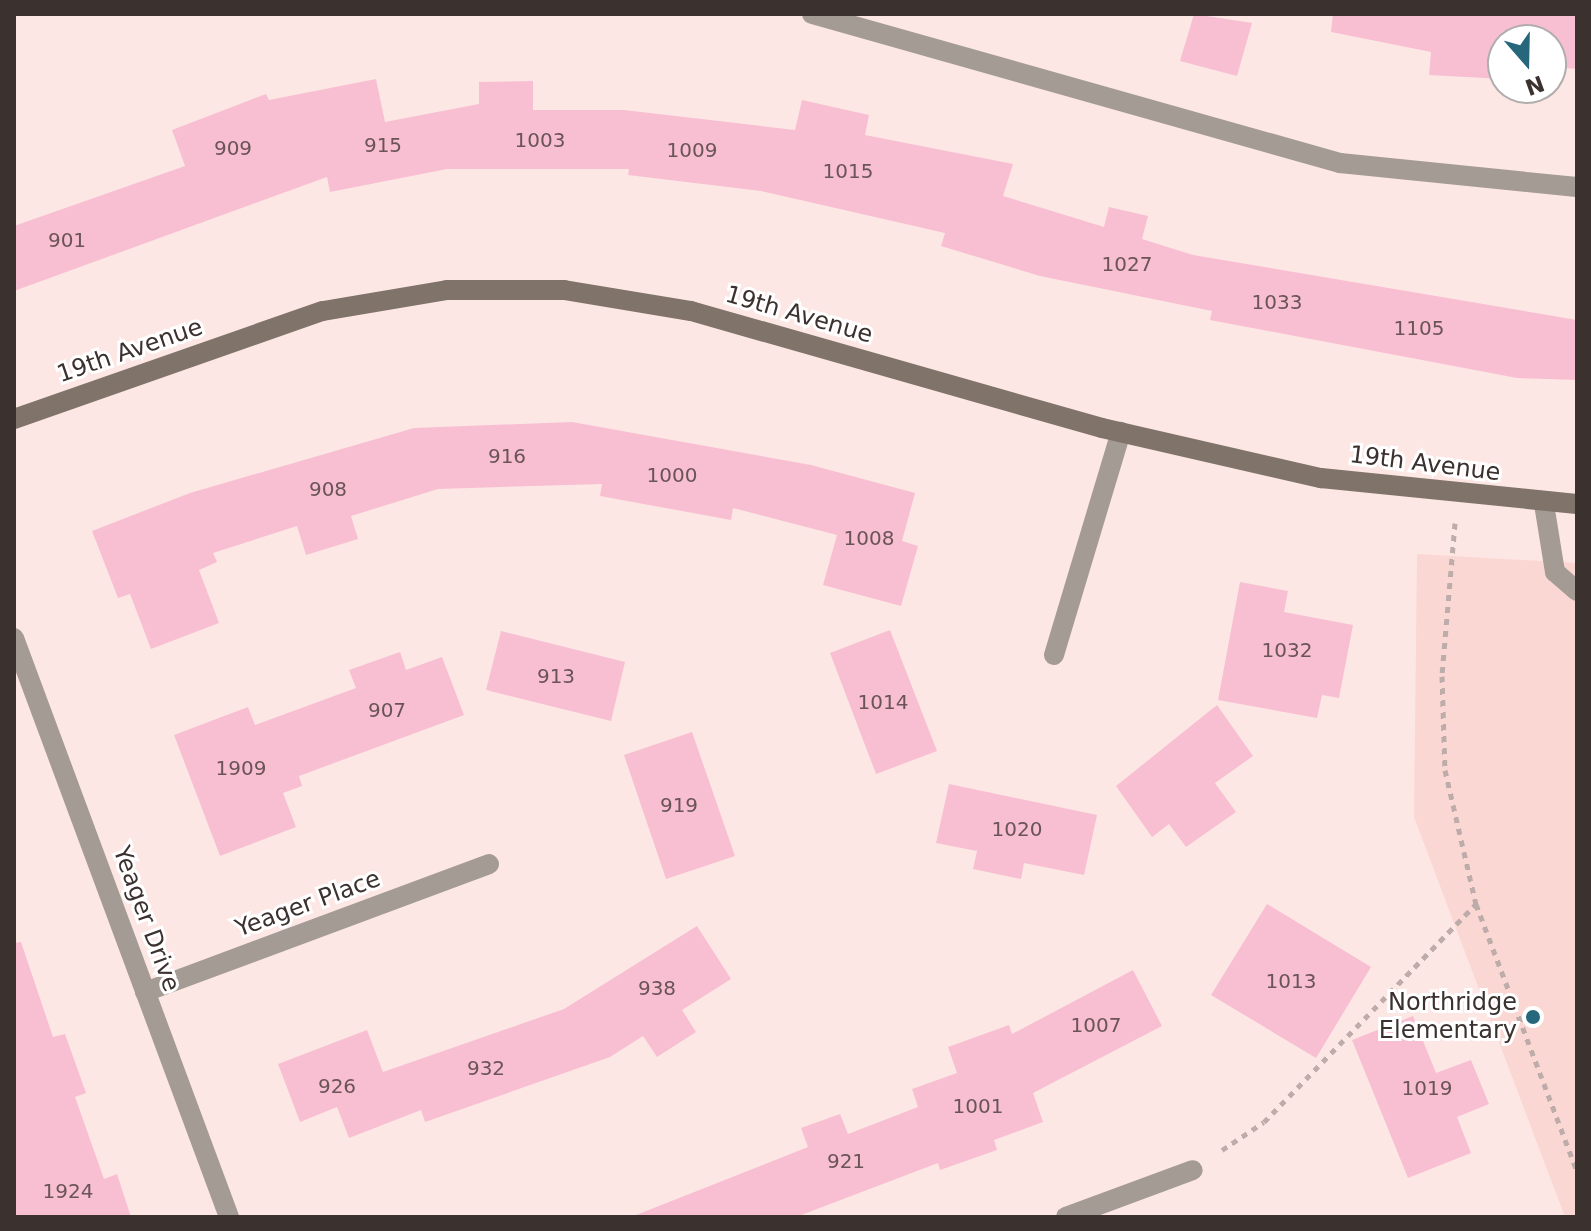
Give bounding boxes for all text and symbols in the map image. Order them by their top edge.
north arrow [1487,24,1567,104]
text: N [1522,70,1548,100]
house number: 1003 [515,128,565,152]
house number: 915 [364,133,402,157]
house number: 909 [214,136,252,160]
house number: 1009 [667,138,717,162]
house number: 1015 [823,159,873,183]
house number: 901 [48,228,86,252]
house number: 1027 [1102,252,1152,276]
street label: 19th Avenue [722,280,876,350]
house number: 1033 [1252,290,1302,314]
street label: 19th Avenue [53,313,207,389]
house number: 1105 [1394,316,1444,340]
street label: 19th Avenue [1348,440,1502,488]
house number: 916 [488,444,526,468]
house number: 1000 [647,463,697,487]
house number: 908 [309,477,347,501]
house number: 1008 [844,526,894,550]
house number: 1032 [1262,638,1312,662]
house number: 913 [537,664,575,688]
house number: 1014 [858,690,908,714]
house number: 907 [368,698,406,722]
house number: 1909 [216,756,266,780]
house number: 919 [660,793,698,817]
house number: 1020 [992,817,1042,841]
street label: Yeager Drive [106,842,186,996]
street label: Yeager Place [232,864,384,944]
house number: 1013 [1266,969,1316,993]
house number: 938 [638,976,676,1000]
place label: Northridge Elementary [1379,989,1517,1045]
marker: Northridge Elementary [1524,1008,1542,1026]
house number: 1007 [1071,1013,1121,1037]
house number: 932 [467,1056,505,1080]
house number: 926 [318,1074,356,1098]
house number: 1019 [1402,1076,1452,1100]
house number: 1001 [953,1094,1003,1118]
house number: 921 [827,1149,865,1173]
house number: 1924 [43,1179,93,1203]

